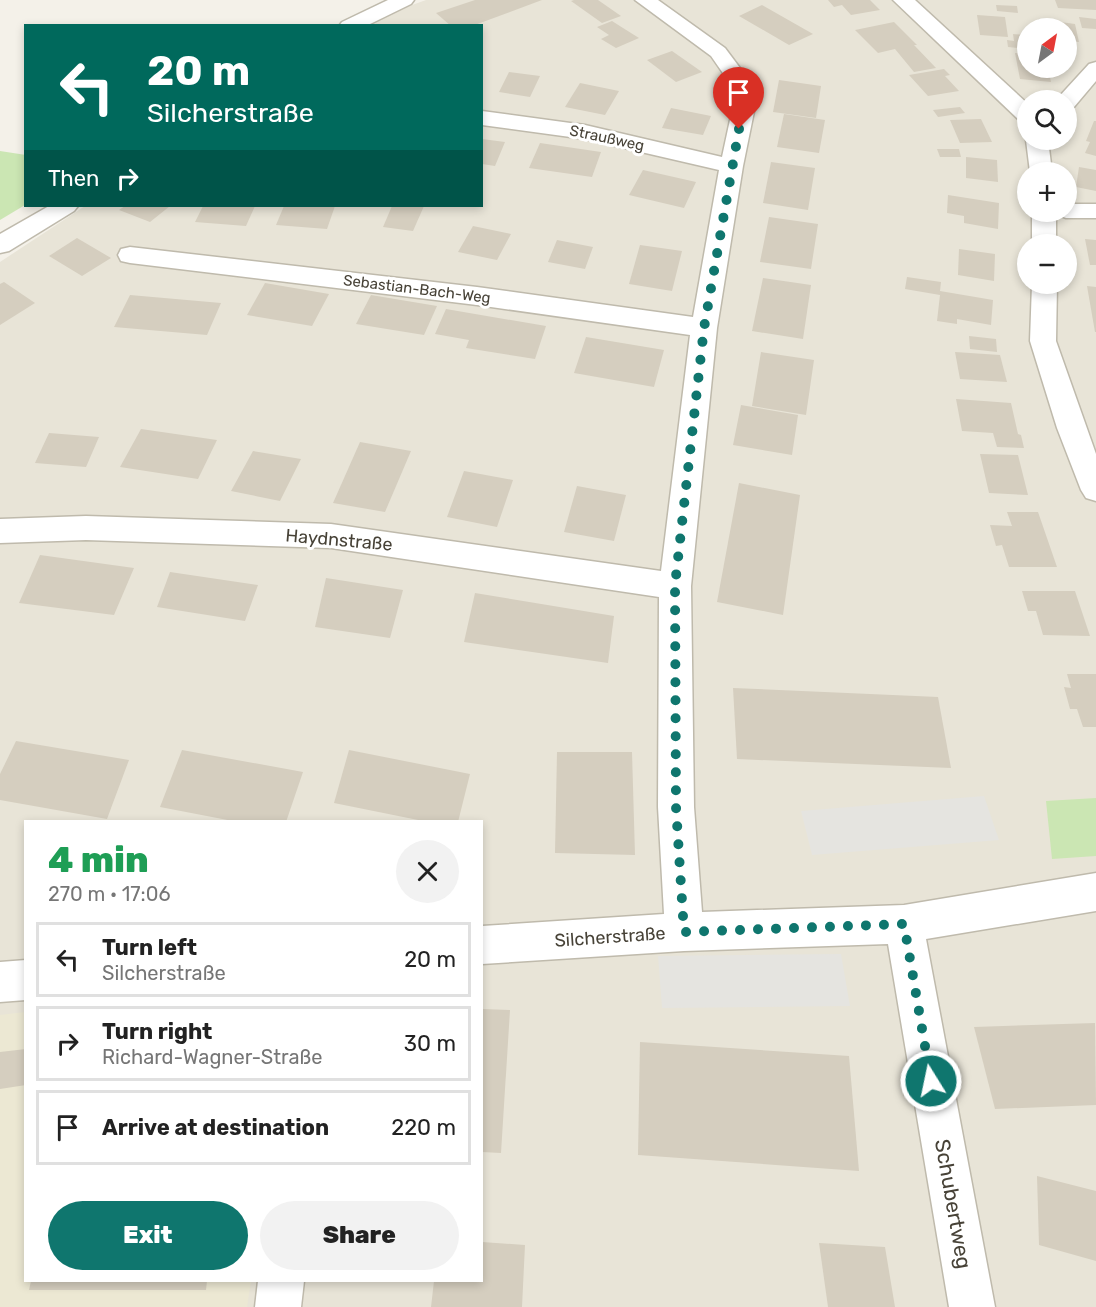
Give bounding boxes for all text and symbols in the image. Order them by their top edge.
north arrow [1017,18,1077,78]
map controls [1017,18,1077,294]
text: 20 m [147,46,250,96]
icon: left [48,48,126,126]
pin [713,67,764,129]
icon: arrive [722,76,755,109]
button: search [1017,90,1077,150]
text: Silcherstraße [147,97,314,129]
street label: Straußweg [568,121,646,155]
icon: right [111,162,144,195]
button: + [1017,162,1077,222]
text: Then [48,165,99,192]
button: − [1017,234,1077,294]
street label: Sebastian-Bach-Weg [342,271,492,307]
street label: Haydnstraße [285,524,393,556]
text: 4 min [48,838,149,881]
button: close [396,840,459,903]
text: 270 m · 17:06 [48,882,170,906]
street label: Silcherstraße [554,922,666,952]
text: Turn left [102,934,197,961]
icon: left [51,943,84,976]
text: 20 m [404,946,456,973]
text: Silcherstraße [102,961,226,985]
text: Turn right [102,1018,212,1045]
icon: right [51,1027,84,1060]
text: 30 m [404,1030,456,1057]
text: Richard-Wagner-Straße [102,1045,323,1069]
position arrow [899,1049,963,1113]
icon: arrive [51,1111,84,1144]
text: Arrive at destination [102,1114,329,1141]
text: 220 m [391,1114,456,1141]
street label: Schubertweg [930,1137,977,1271]
button: Exit [48,1201,248,1270]
button: Share [260,1201,459,1270]

